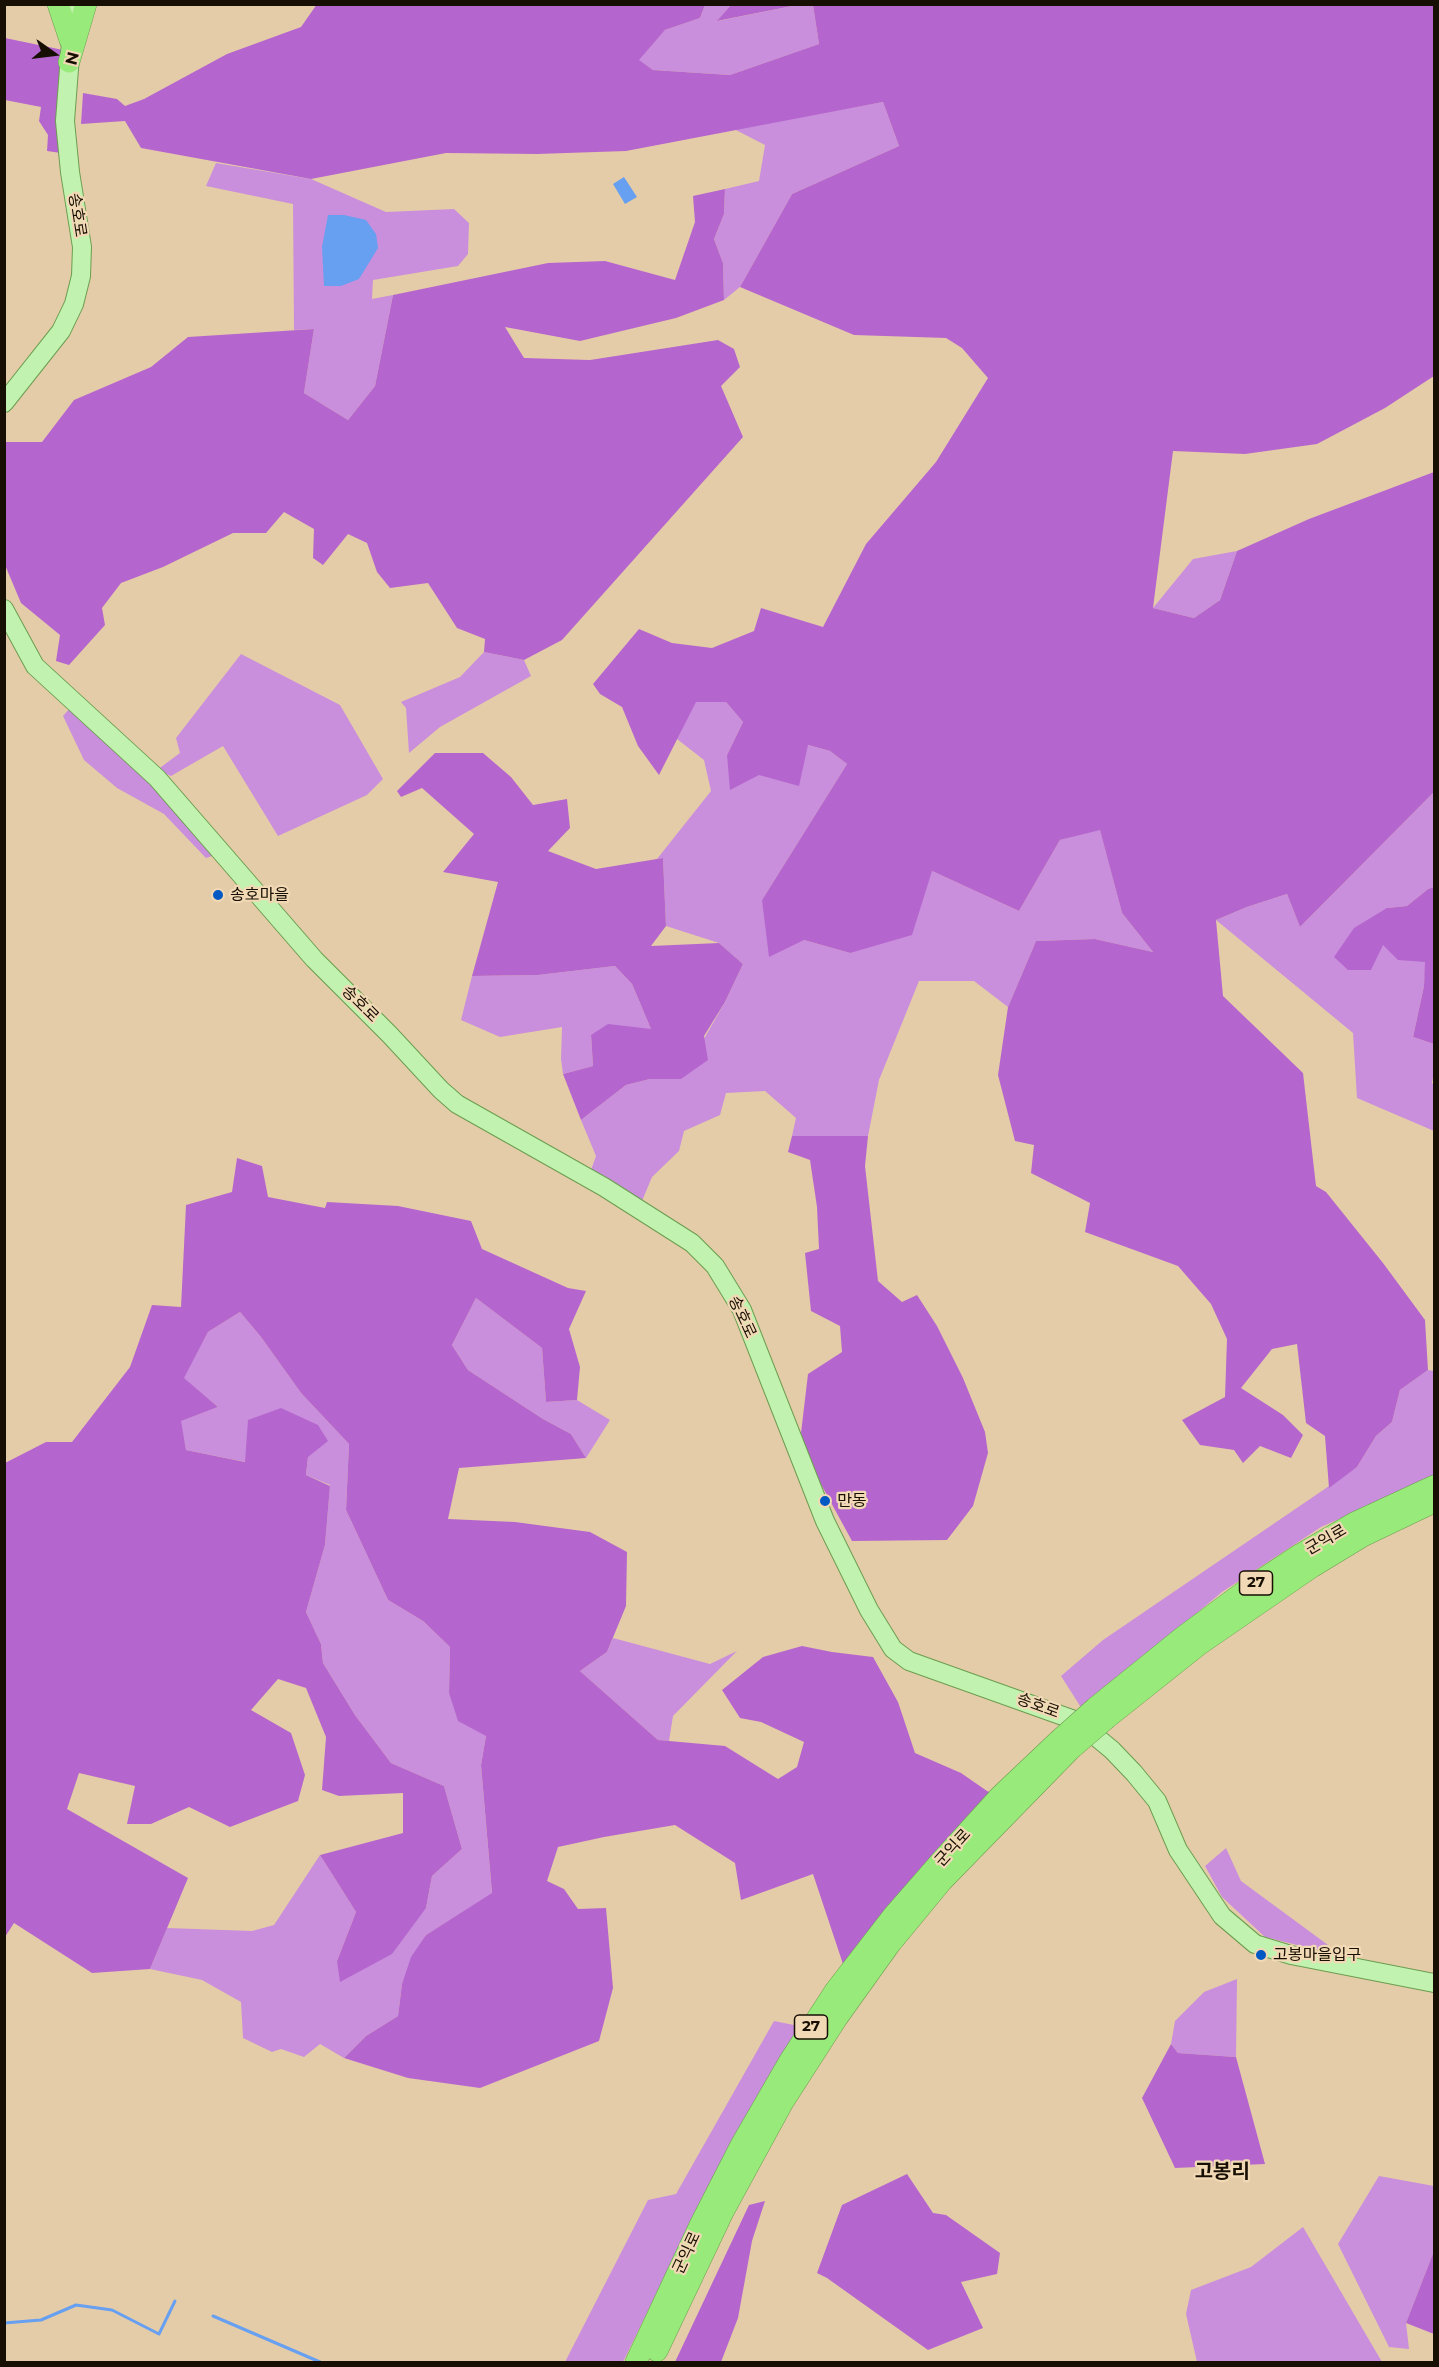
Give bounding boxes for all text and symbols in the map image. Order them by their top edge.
north arrow [24,24,84,84]
text: N [61,50,83,67]
street label: 송호로 [64,192,90,238]
place label: 송호마을 [230,885,289,905]
marker: 송호마을 [211,888,225,902]
street label: 송호로 [338,982,382,1026]
street label: 송호로 [724,1293,760,1341]
place label: 만동 [837,1491,866,1511]
marker: 만동 [818,1494,832,1508]
street label: 군익로 [1302,1521,1350,1559]
road number: 27 [1240,1571,1272,1595]
street label: 송호로 [1014,1689,1062,1723]
street label: 군익로 [931,1825,975,1871]
place label: 고봉마을입구 [1273,1945,1361,1965]
marker: 고봉마을입구 [1254,1948,1268,1962]
road number: 27 [794,2015,828,2039]
district label: 고봉리 [1194,2160,1250,2184]
street label: 군익로 [669,2229,705,2277]

